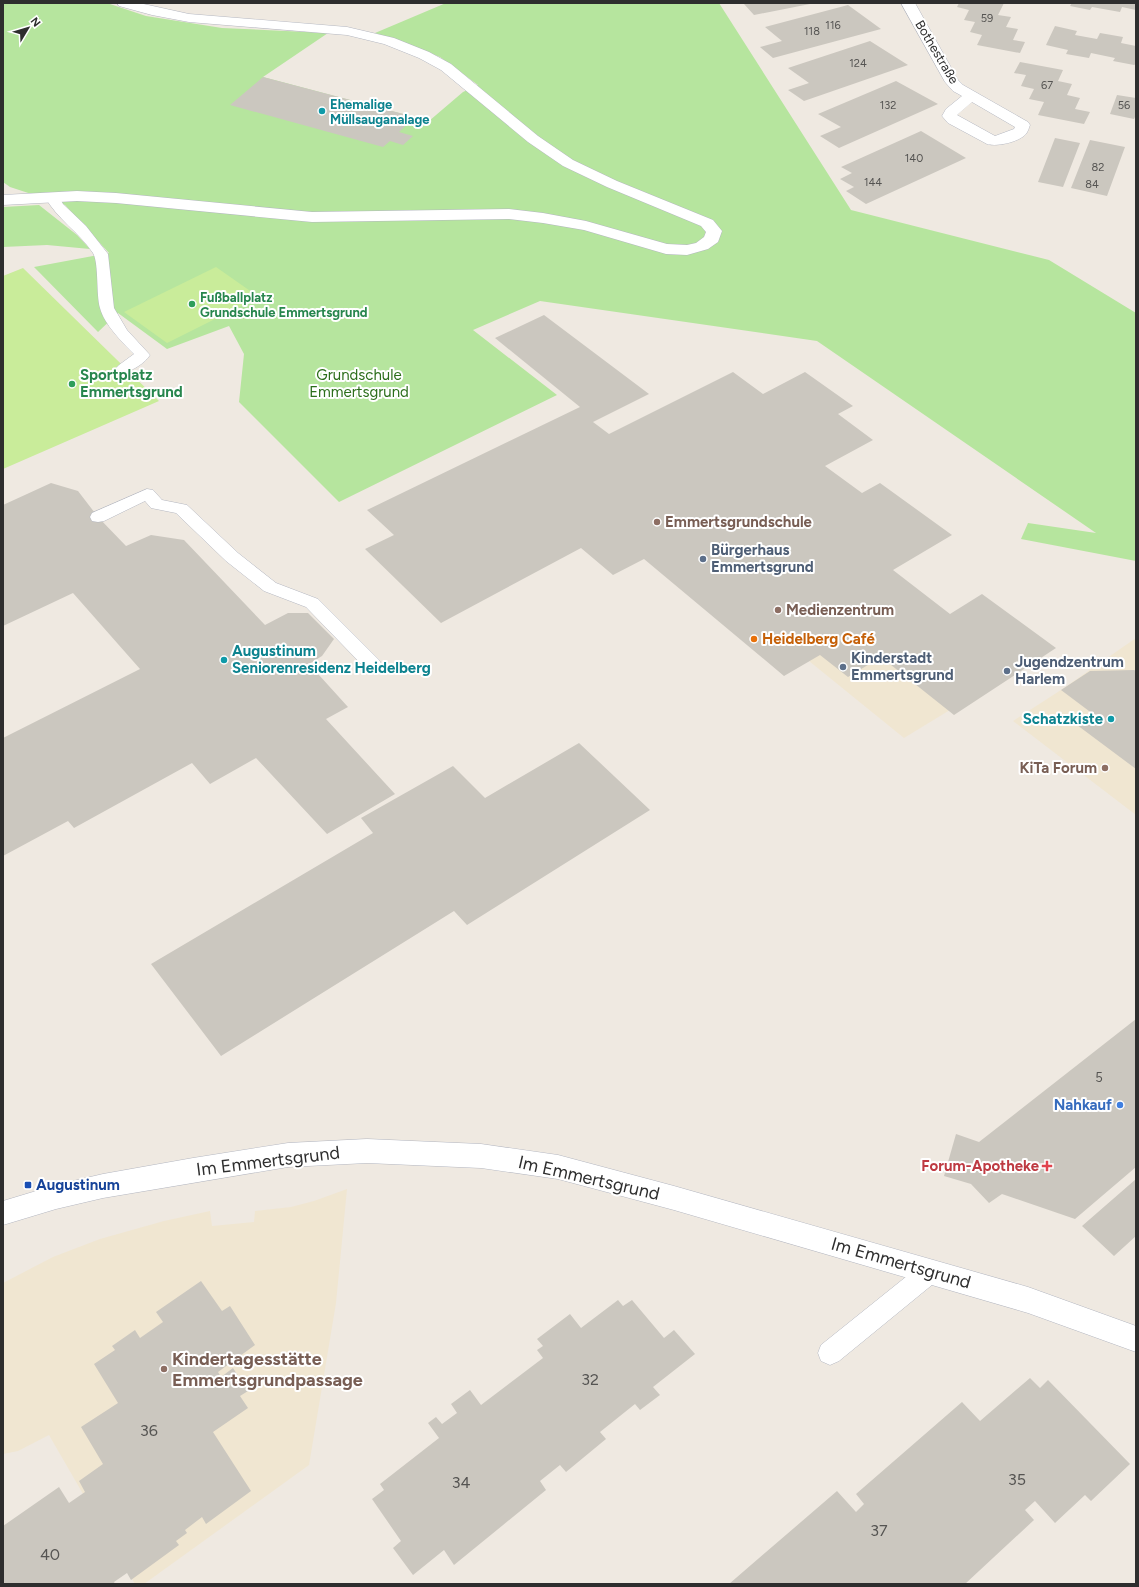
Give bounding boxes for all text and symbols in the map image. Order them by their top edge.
north arrow [8,8,48,48]
house number: 59 [981,12,993,25]
text: N [28,15,43,30]
street label: Bothestraße [912,18,962,86]
house number: 116 [825,19,841,32]
house number: 118 [804,25,820,38]
house number: 124 [849,57,867,70]
house number: 67 [1041,79,1053,92]
place label: Ehemalige Müllsauganalage [330,97,430,127]
house number: 132 [880,99,896,112]
house number: 56 [1118,99,1130,112]
marker: Ehemalige Müllsauganalage [317,106,327,116]
house number: 140 [905,152,923,165]
house number: 82 [1092,161,1104,174]
house number: 144 [864,176,882,189]
house number: 84 [1085,178,1099,191]
place label: Fußballplatz Grundschule Emmertsgrund [200,290,368,320]
marker: Fußballplatz Grundschule Emmertsgrund [187,299,197,309]
place label: Sportplatz Emmertsgrund [80,366,183,401]
park label: Grundschule Emmertsgrund [309,366,409,401]
marker: Sportplatz Emmertsgrund [67,379,77,389]
place label: Emmertsgrundschule [665,513,813,531]
marker: Emmertsgrundschule [652,517,662,527]
place label: Bürgerhaus Emmertsgrund [711,541,814,576]
marker: Bürgerhaus Emmertsgrund [698,554,708,564]
place label: Medienzentrum [786,601,894,619]
marker: Medienzentrum [773,605,783,615]
place label: Heidelberg Café [762,630,876,648]
marker: Heidelberg Café [749,634,759,644]
place label: Augustinum Seniorenresidenz Heidelberg [232,642,431,677]
place label: Kinderstadt Emmertsgrund [851,649,954,684]
place label: Jugendzentrum Harlem [1015,653,1124,688]
marker: Augustinum Seniorenresidenz Heidelberg [219,655,229,665]
marker: Kinderstadt Emmertsgrund [838,662,848,672]
marker: Jugendzentrum Harlem [1002,666,1012,676]
place label: Schatzkiste [1023,710,1104,728]
marker: Schatzkiste [1106,714,1116,724]
place label: KiTa Forum [1020,759,1097,777]
marker: KiTa Forum [1100,763,1110,773]
house number: 5 [1095,1070,1103,1085]
place label: Nahkauf [1054,1096,1112,1114]
marker: Nahkauf [1115,1100,1125,1110]
street label: Im Emmertsgrund [195,1141,341,1181]
street label: Im Emmertsgrund [516,1151,662,1205]
place label: Forum-Apotheke [921,1157,1040,1175]
marker: Forum-Apotheke [1042,1161,1052,1171]
place label: Augustinum [36,1176,120,1194]
marker: Augustinum [23,1180,33,1190]
street label: Im Emmertsgrund [829,1233,973,1293]
place label: Kindertagesstätte Emmertsgrundpassage [172,1348,363,1391]
marker: Kindertagesstätte Emmertsgrundpassage [159,1364,169,1374]
house number: 32 [581,1370,599,1389]
house number: 36 [140,1421,158,1440]
house number: 35 [1008,1470,1026,1489]
house number: 34 [452,1473,470,1492]
house number: 37 [870,1521,888,1540]
house number: 40 [40,1545,60,1564]

